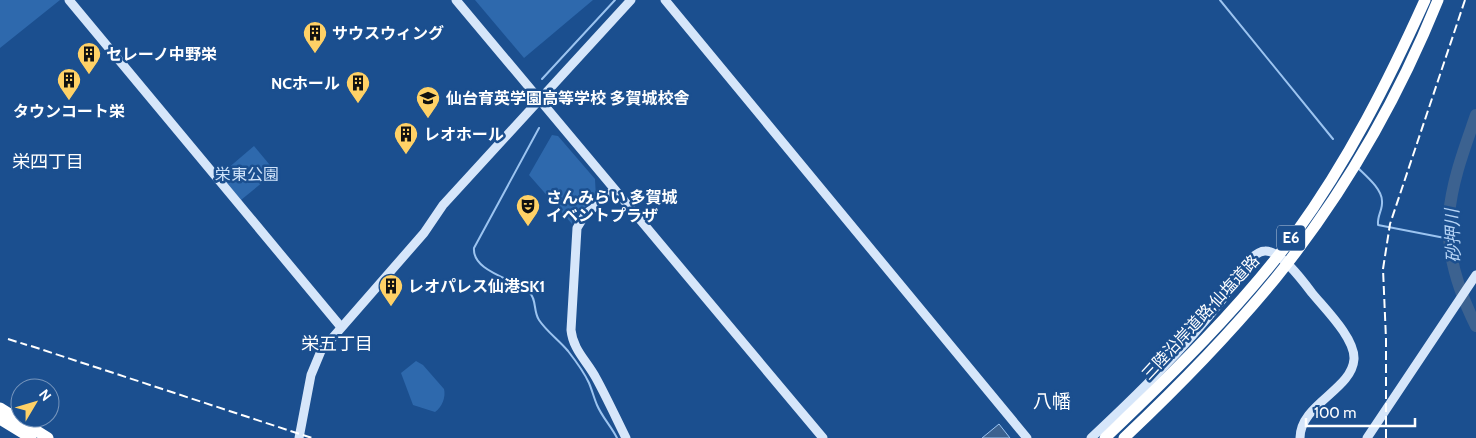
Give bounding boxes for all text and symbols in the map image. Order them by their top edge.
building icon: サウスウィング [302,20,328,54]
place label: サウスウィング [332,24,444,43]
building icon: セレーノ中野栄 [76,41,102,75]
place label: セレーノ中野栄 [106,45,217,64]
building icon: タウンコート栄 [56,67,82,101]
building icon: NCホール [345,70,371,104]
place label: NCホール [271,74,340,93]
school or university icon: 仙台育英学園高等学校 多賀城校舎 [415,85,441,119]
place label: 仙台育英学園高等学校 多賀城校舎 [445,89,690,108]
place label: タウンコート栄 [13,102,125,121]
building icon: レオホール [393,121,419,155]
place label: レオホール [424,125,504,144]
district label: 栄四丁目 [12,151,84,173]
park label: 栄東公園 [215,165,279,184]
place label: さんみらい 多賀城 イベントプラザ [546,188,678,225]
theatre icon: さんみらい 多賀城 イベントプラザ [515,193,541,227]
water label: 砂押川 [1441,207,1465,263]
road number: E6 [1277,226,1305,250]
street label: 三陸沿岸道路;仙塩道路 [1138,251,1263,384]
building icon: レオパレス仙港SK1 [378,273,404,307]
place label: レオパレス仙港SK1 [408,277,545,296]
district label: 栄五丁目 [301,333,373,355]
north arrow [10,378,60,428]
text: N [35,386,55,404]
district label: 八幡 [1033,390,1071,413]
scale bar [1306,396,1415,428]
text: 100 m [1314,404,1356,422]

